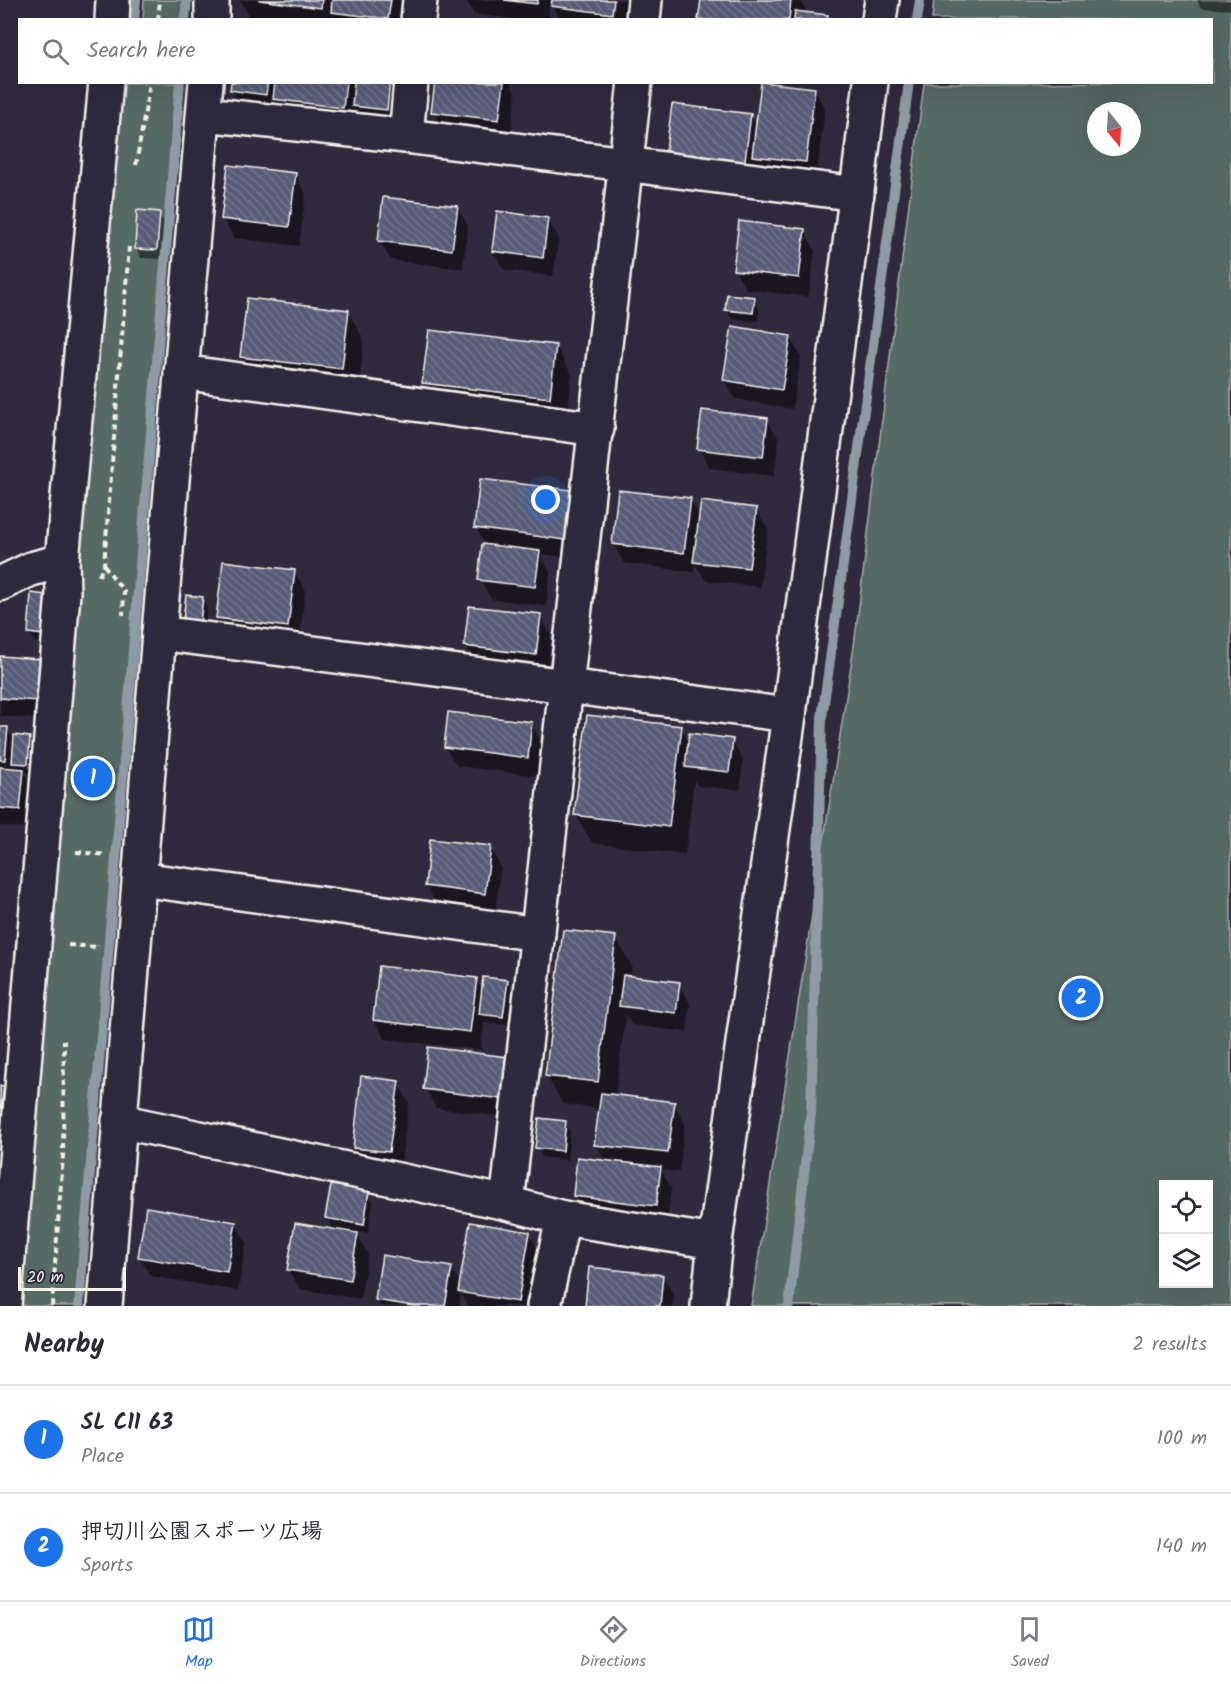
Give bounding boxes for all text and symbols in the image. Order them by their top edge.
search box [18,18,1213,84]
text: Search here [87,34,195,69]
icon: search [39,35,72,68]
north arrow [1087,102,1141,156]
your location [531,485,560,514]
pin: 1 [74,756,112,800]
pin: 2 [1062,976,1100,1020]
map controls [1159,1180,1213,1288]
button: locate [1159,1180,1213,1234]
button: layers [1159,1234,1213,1288]
scale bar [18,1264,126,1292]
text: 20 m [27,1265,63,1290]
text: Nearby [24,1324,104,1366]
text: 2 results [1132,1329,1207,1361]
text: SL C11 63 [81,1406,173,1441]
text: 1 [40,1423,47,1455]
text: 100 m [1157,1423,1207,1455]
text: Place [81,1441,124,1473]
text: 押切川公園スポーツ広場 [81,1515,323,1550]
text: 2 [38,1531,49,1563]
text: 140 m [1156,1531,1207,1563]
text: Sports [81,1550,133,1582]
tab: Map [182,1613,215,1674]
tab: Directions [580,1613,646,1674]
tab: Saved [1011,1613,1049,1674]

